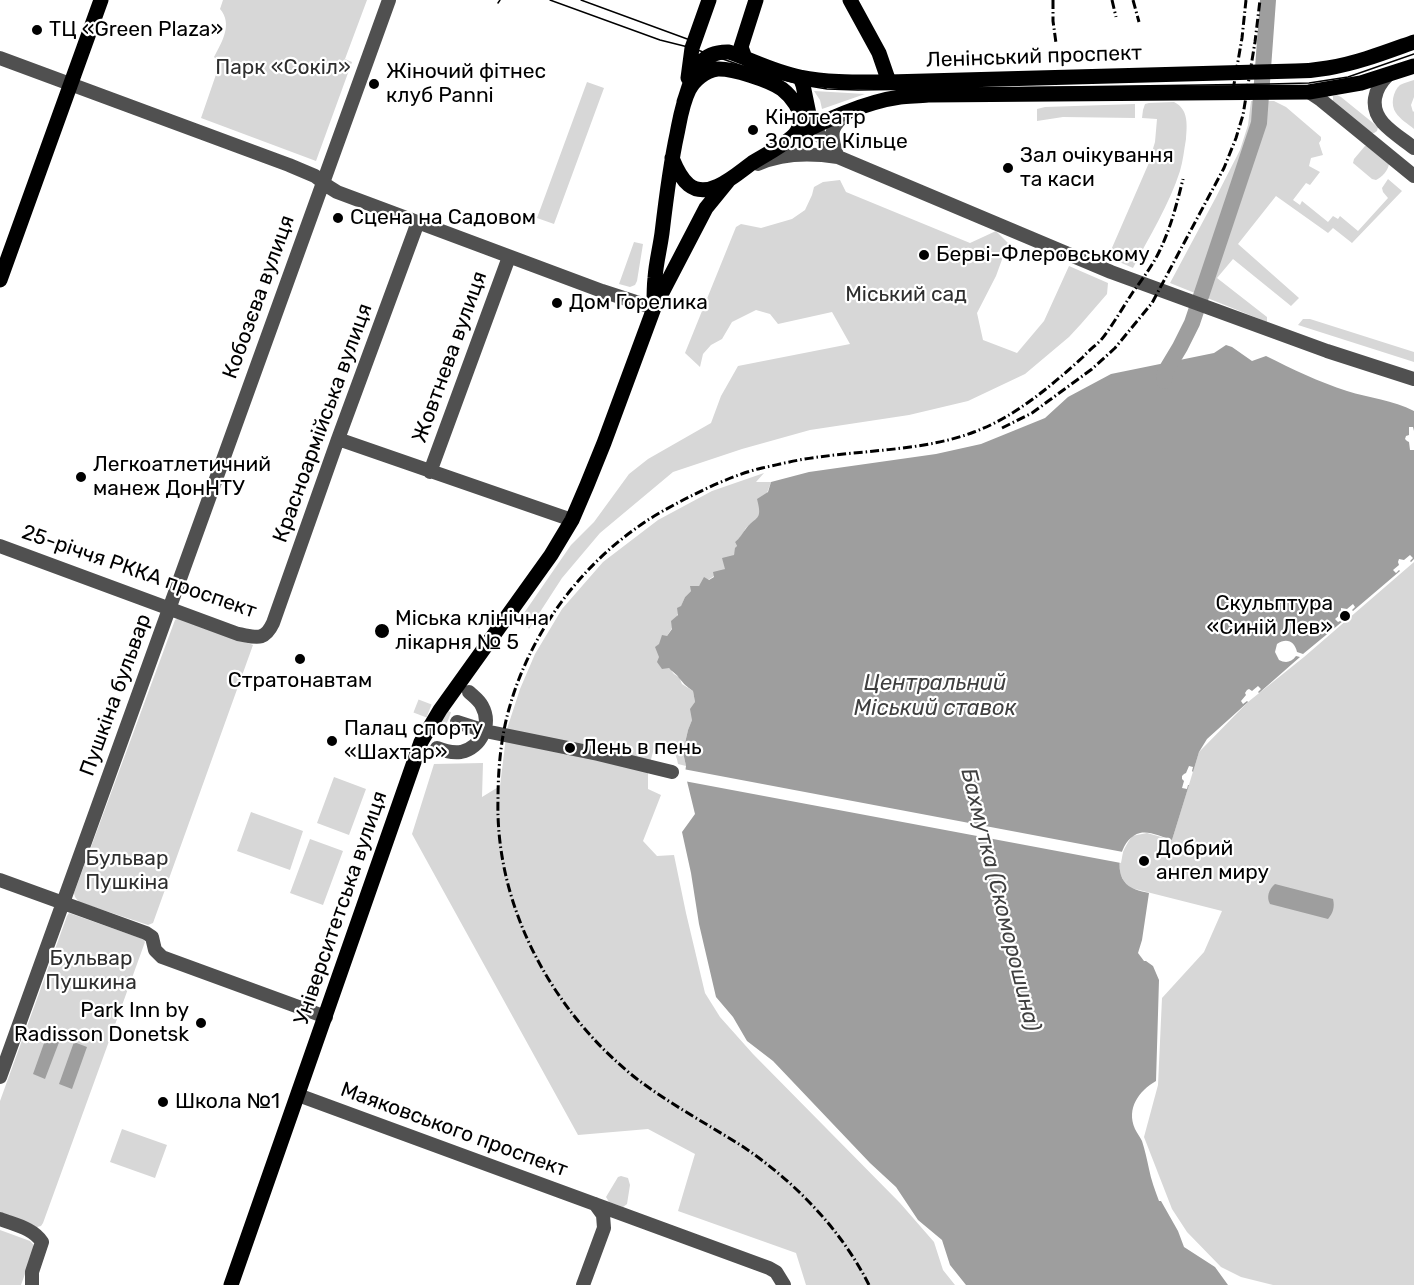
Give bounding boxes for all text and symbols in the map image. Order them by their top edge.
place label: ТЦ «Green Plaza» [49,17,223,43]
marker: ТЦ «Green Plaza» [30,23,44,37]
street label: Ленінський проспект [926,41,1142,73]
park label: Парк «Сокіл» [215,55,351,81]
place label: Жіночий фітнес клуб Panni [386,59,546,109]
marker: Жіночий фітнес клуб Panni [367,77,381,91]
place label: Кінотеатр Золоте Кільце [765,105,908,155]
marker: Кінотеатр Золоте Кільце [746,123,760,137]
place label: Зал очікування та каси [1020,143,1174,193]
marker: Зал очікування та каси [1001,161,1015,175]
place label: Сцена на Садовом [350,205,536,231]
marker: Сцена на Садовом [331,211,345,225]
street label: Кобозєва вулиця [218,212,300,382]
place label: Берві-Флеровському [936,242,1150,268]
marker: Берві-Флеровському [917,248,931,262]
street label: Жовтнева вулиця [407,268,493,446]
park label: Міський сад [845,282,967,308]
place label: Дом Горелика [569,290,708,316]
marker: Дом Горелика [550,296,564,310]
street label: Красноармійська вулиця [268,300,378,546]
place label: Легкоатлетичний манеж ДонНТУ [93,452,271,502]
marker: Легкоатлетичний манеж ДонНТУ [74,470,88,484]
street label: 25-річчя РККА проспект [18,520,260,624]
place label: Скульптура «Синій Лев» [1207,591,1333,641]
place label: Міська клінічна лікарня № 5 [395,606,549,656]
marker: Скульптура «Синій Лев» [1338,609,1352,623]
street label: Пушкіна бульвар [75,611,157,779]
marker: Міська клінічна лікарня № 5 [373,622,391,640]
marker: Стратонавтам [293,652,307,666]
place label: Стратонавтам [228,668,372,694]
water label: Центральний Міський ставок [854,671,1016,722]
place label: Палац спорту «Шахтар» [344,716,483,766]
marker: Палац спорту «Шахтар» [325,734,339,748]
place label: Лень в пень [582,735,701,761]
marker: Лень в пень [563,741,577,755]
water label: Бахмутка (Скоморошина) [955,766,1045,1034]
street label: Університетська вулиця [289,788,393,1028]
place label: Добрий ангел миру [1156,836,1269,886]
park label: Бульвар Пушкіна [85,846,169,896]
marker: Добрий ангел миру [1137,854,1151,868]
park label: Бульвар Пушкина [45,946,137,996]
place label: Park Inn by Radisson Donetsk [14,998,189,1048]
marker: Park Inn by Radisson Donetsk [194,1016,208,1030]
street label: Маяковського проспект [337,1077,571,1183]
place label: Школа №1 [175,1089,280,1115]
marker: Школа №1 [156,1095,170,1109]

